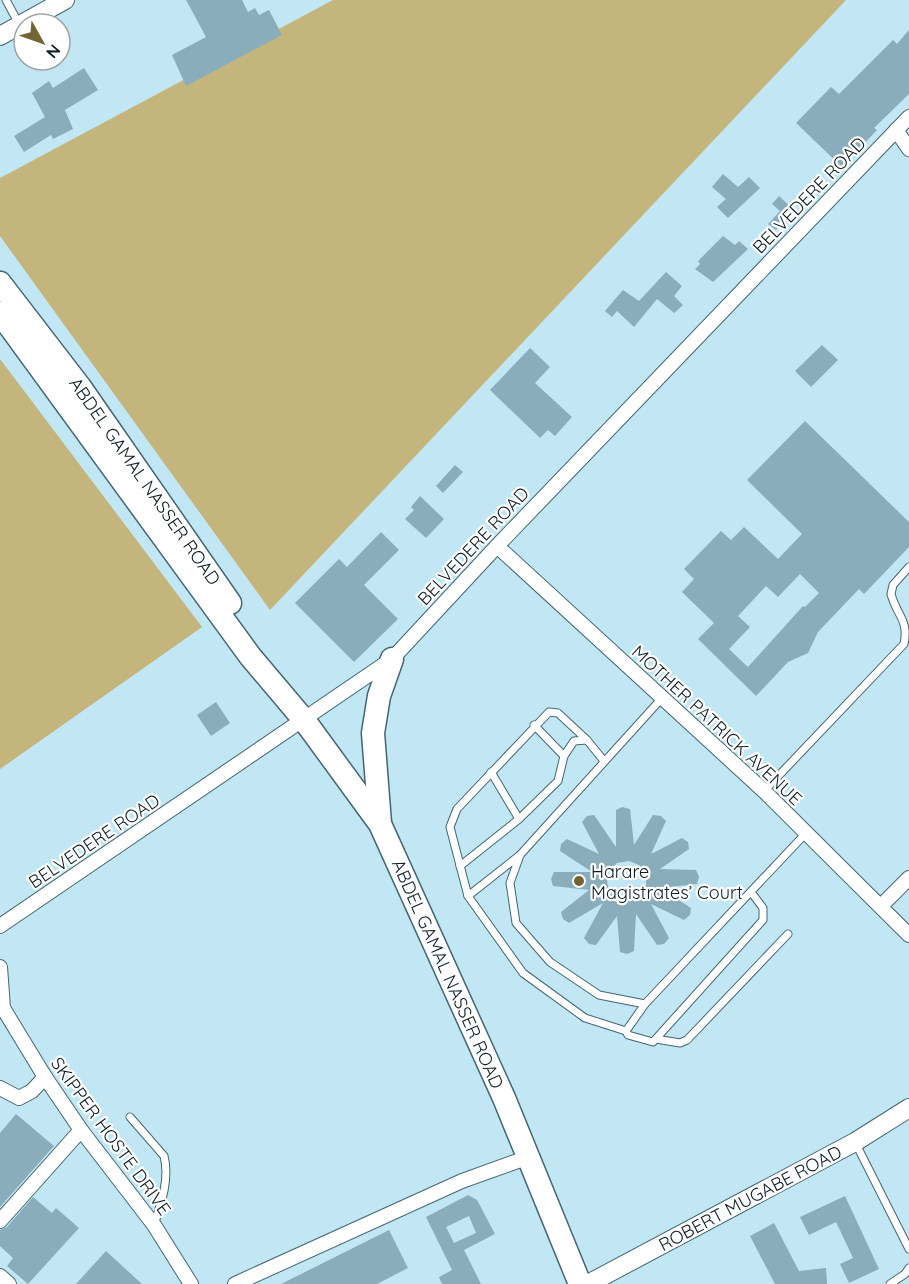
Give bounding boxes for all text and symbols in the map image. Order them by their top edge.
north arrow [12,12,72,72]
text: N [42,41,65,63]
street label: BELVEDERE ROAD [747,132,871,258]
street label: ABDEL GAMAL NASSER ROAD [64,373,226,589]
street label: BELVEDERE ROAD [412,482,534,610]
street label: MOTHER PATRICK AVENUE [627,640,807,810]
street label: BELVEDERE ROAD [24,789,164,893]
street label: ABDEL GAMAL NASSER ROAD [387,856,509,1092]
place label: Harare Magistrates’ Court [591,860,743,904]
marker: Harare Magistrates’ Court [572,874,586,888]
street label: SKIPPER HOSTE DRIVE [46,1052,176,1220]
street label: ROBERT MUGABE ROAD [654,1140,846,1256]

